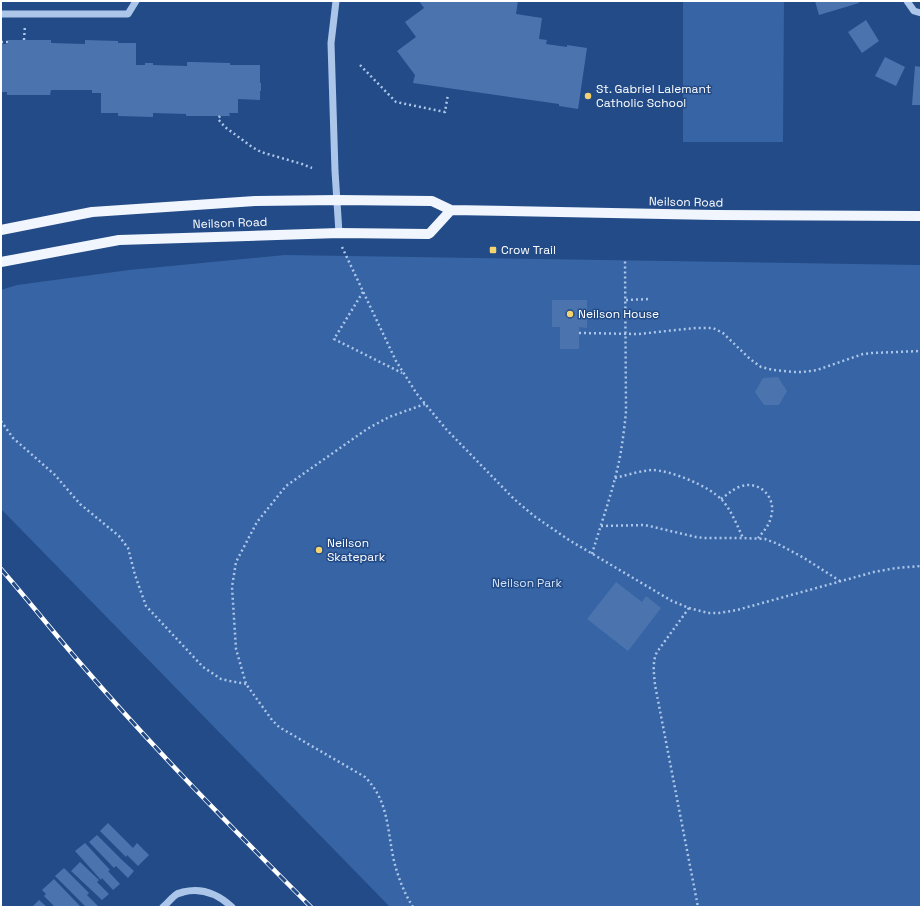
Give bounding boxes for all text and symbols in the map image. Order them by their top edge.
place label: St. Gabriel Lalemant Catholic School [596,81,711,111]
marker: St. Gabriel Lalemant Catholic School [583,91,593,101]
street label: Neilson Road [649,193,723,211]
street label: Neilson Road [192,214,268,232]
place label: Crow Trail [501,242,556,258]
marker: Crow Trail [488,245,498,255]
place label: Neilson House [578,306,659,322]
marker: Neilson House [565,309,575,319]
place label: Neilson Skatepark [327,535,386,565]
marker: Neilson Skatepark [314,545,324,555]
park label: Neilson Park [492,575,563,591]

